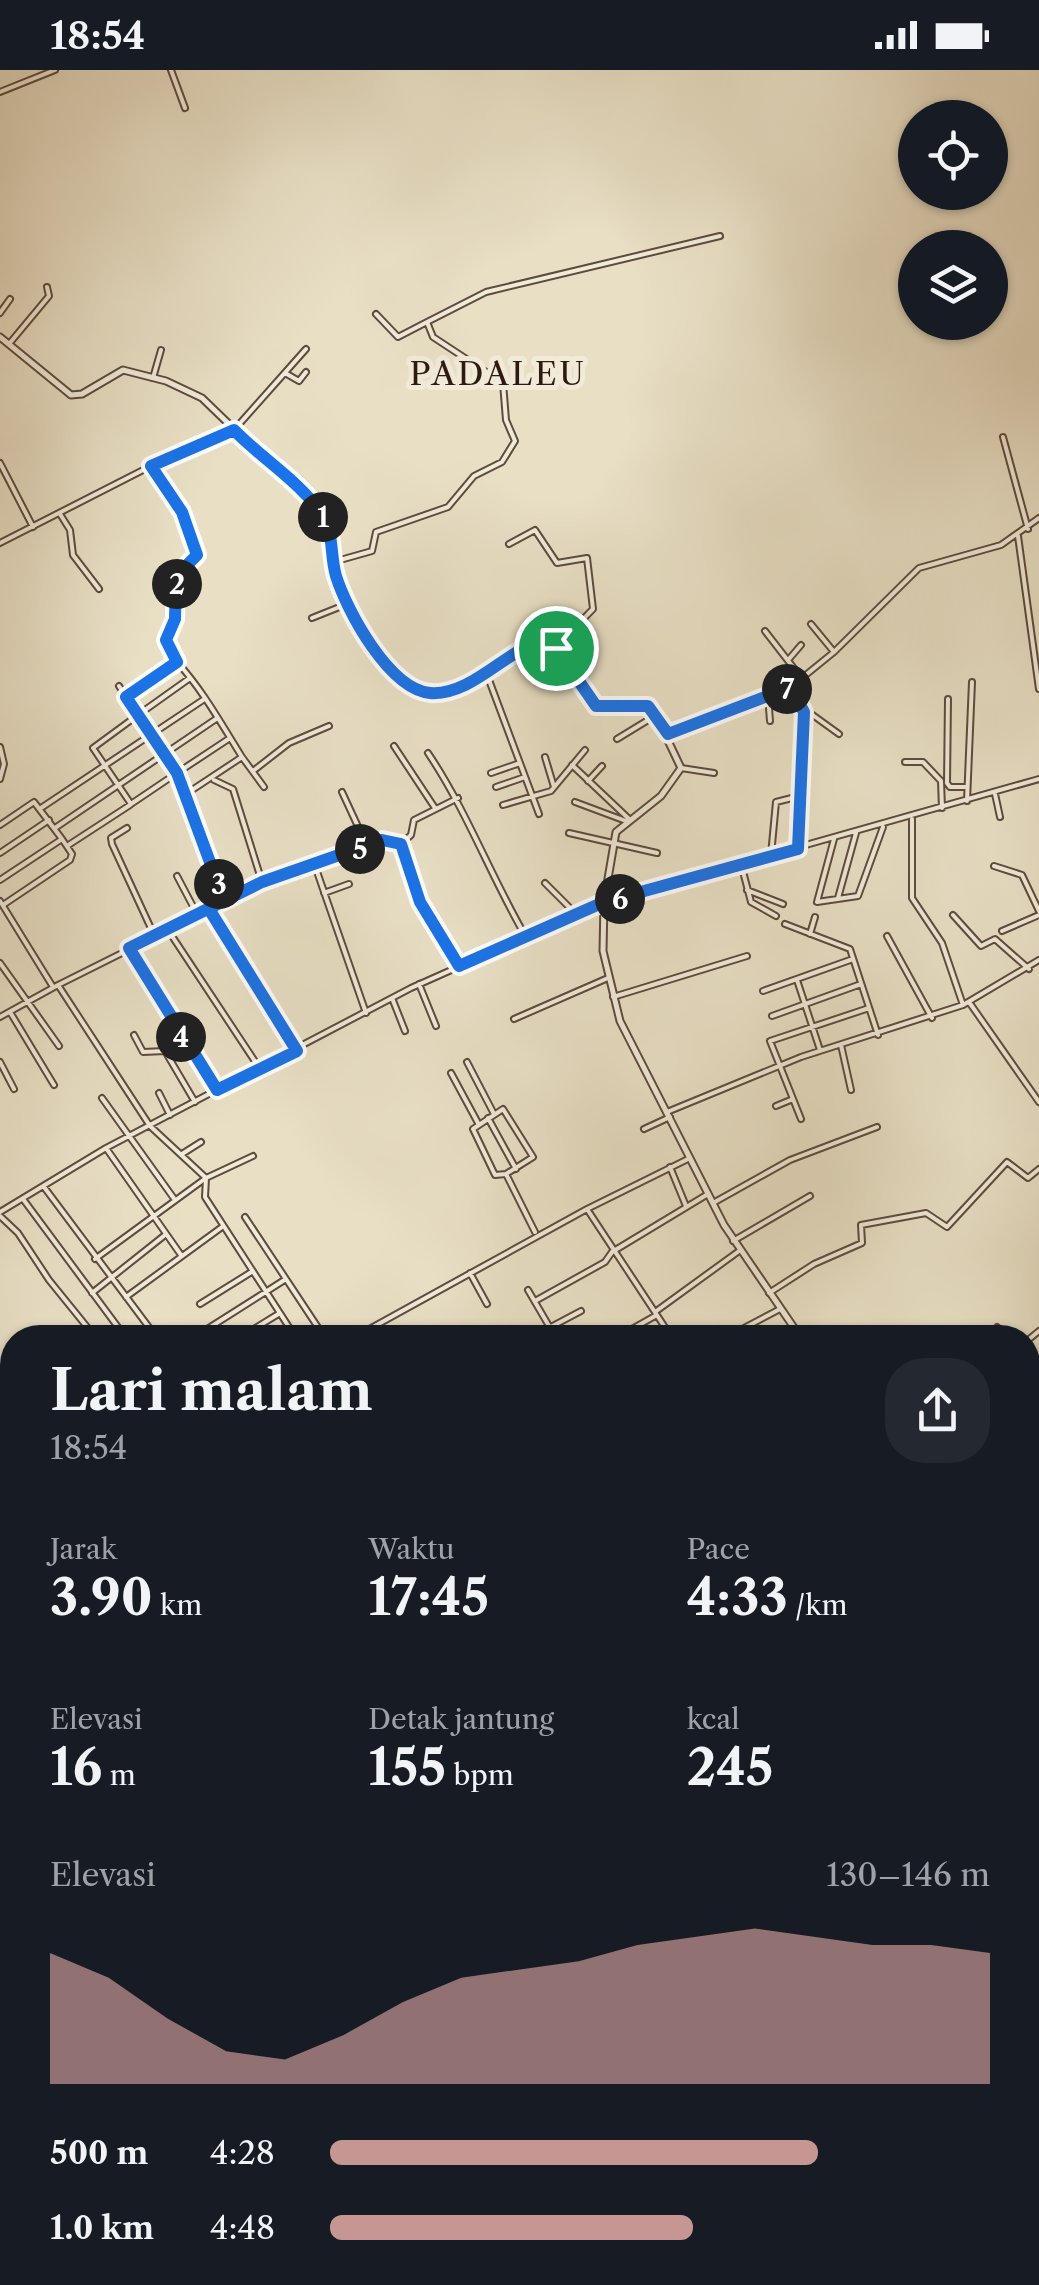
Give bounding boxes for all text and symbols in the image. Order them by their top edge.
text: 18:54 [50,12,145,59]
map controls [898,100,1008,340]
button: locate [898,100,1008,210]
button: layers [898,230,1008,340]
district label: PADALEU [410,354,587,393]
pin: 1 [298,492,348,542]
text: 1 [317,500,329,534]
pin: 2 [152,559,202,609]
text: 2 [169,567,185,601]
pin [514,606,599,691]
icon: arrive [529,621,584,676]
pin: 7 [762,664,812,714]
text: 7 [780,672,794,706]
pin: 5 [335,824,385,874]
text: 5 [352,832,368,866]
pin: 3 [194,859,244,909]
text: 3 [211,867,227,901]
pin: 6 [595,874,645,924]
text: 6 [612,882,628,916]
pin: 4 [156,1012,206,1062]
text: 4 [173,1020,189,1054]
text: Lari malam [50,1357,373,1424]
button: share [885,1358,990,1463]
text: 18:54 [50,1428,127,1467]
text: Jarak [50,1532,117,1566]
text: Waktu [368,1532,454,1566]
text: Pace [687,1532,750,1566]
text: 3.90 [50,1566,153,1628]
text: 17:45 [368,1566,489,1628]
text: 4:33 [687,1566,788,1628]
text: km [153,1588,202,1622]
text: /km [788,1588,847,1622]
text: Elevasi [50,1702,143,1736]
text: Detak jantung [368,1702,554,1736]
text: kcal [687,1702,740,1736]
text: 16 [50,1736,102,1798]
text: 155 [368,1736,446,1798]
text: 245 [687,1736,773,1798]
text: m [102,1758,136,1792]
text: bpm [446,1758,514,1792]
text: Elevasi [50,1855,156,1894]
text: 130–146 m [826,1855,990,1894]
text: 500 m [50,2133,148,2172]
text: 4:28 [210,2133,275,2172]
text: 1.0 km [50,2208,154,2247]
text: 4:48 [210,2208,275,2247]

